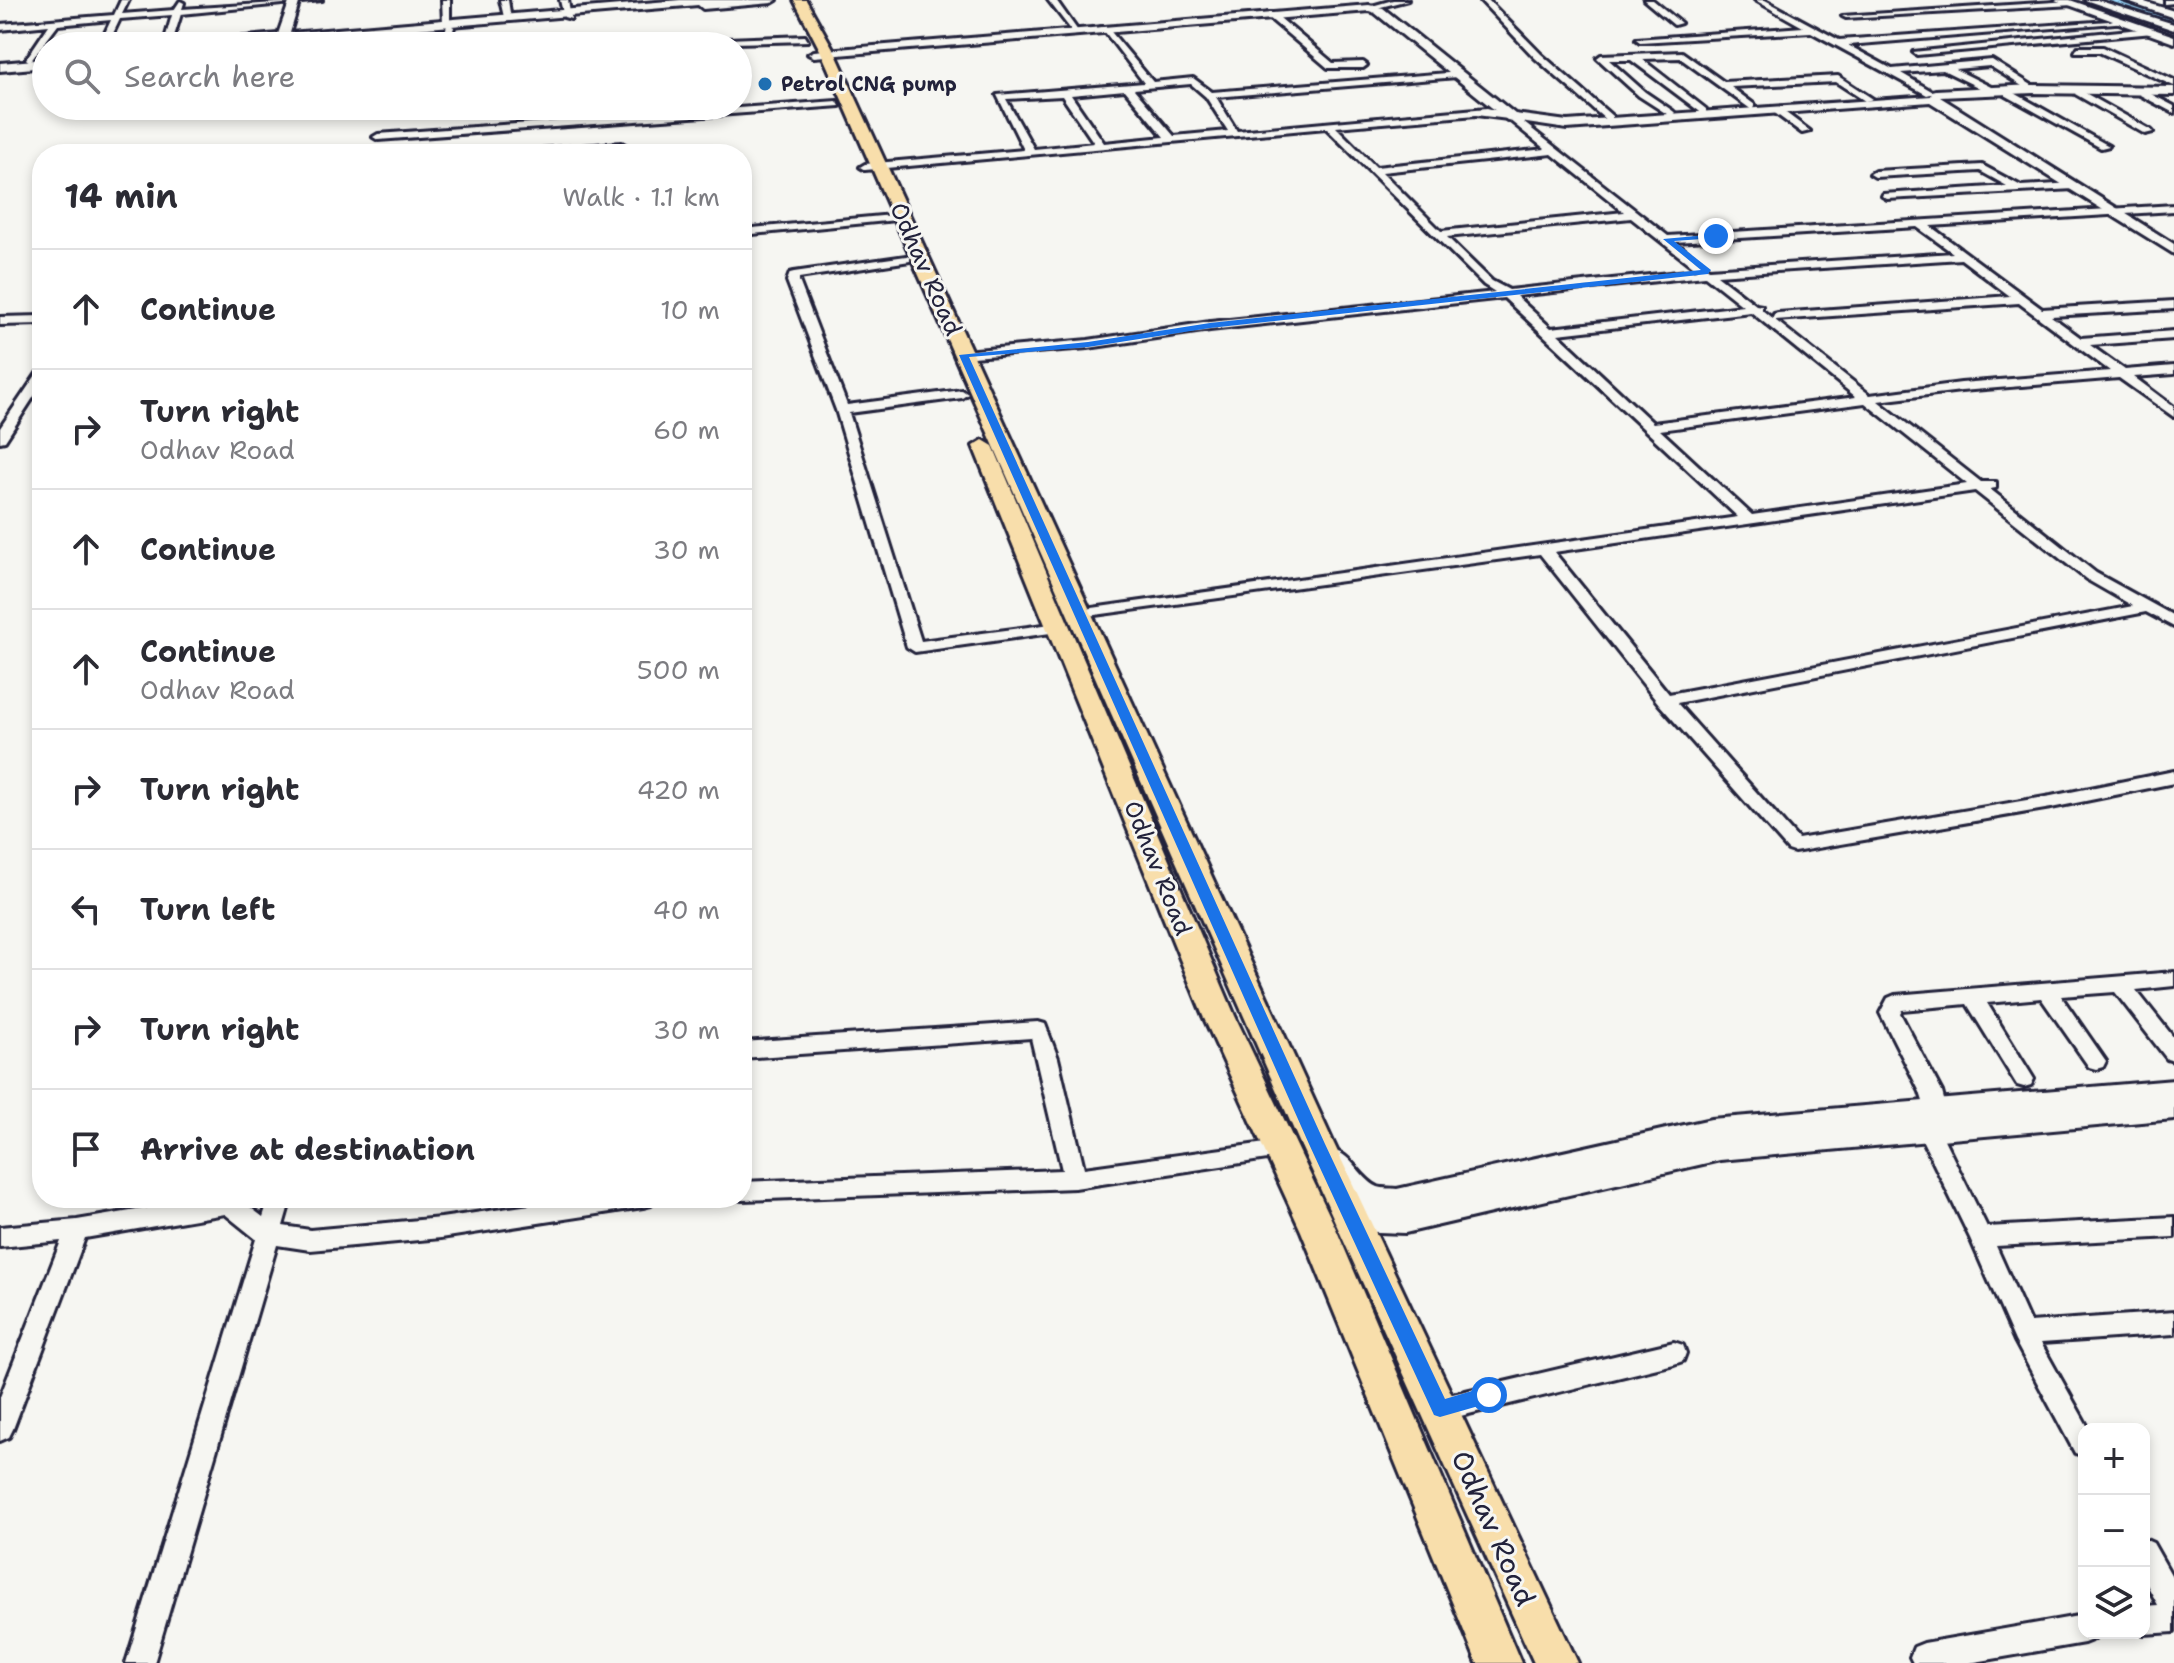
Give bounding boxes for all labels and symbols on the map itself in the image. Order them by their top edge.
place label: Petrol CNG pump [781,71,957,97]
marker: Petrol CNG pump [756,75,774,93]
street label: Odhav Road [882,197,970,341]
route end [1698,218,1734,254]
street label: Odhav Road [1116,796,1200,940]
route start [1471,1377,1507,1413]
street label: Odhav Road [1443,1444,1545,1612]

